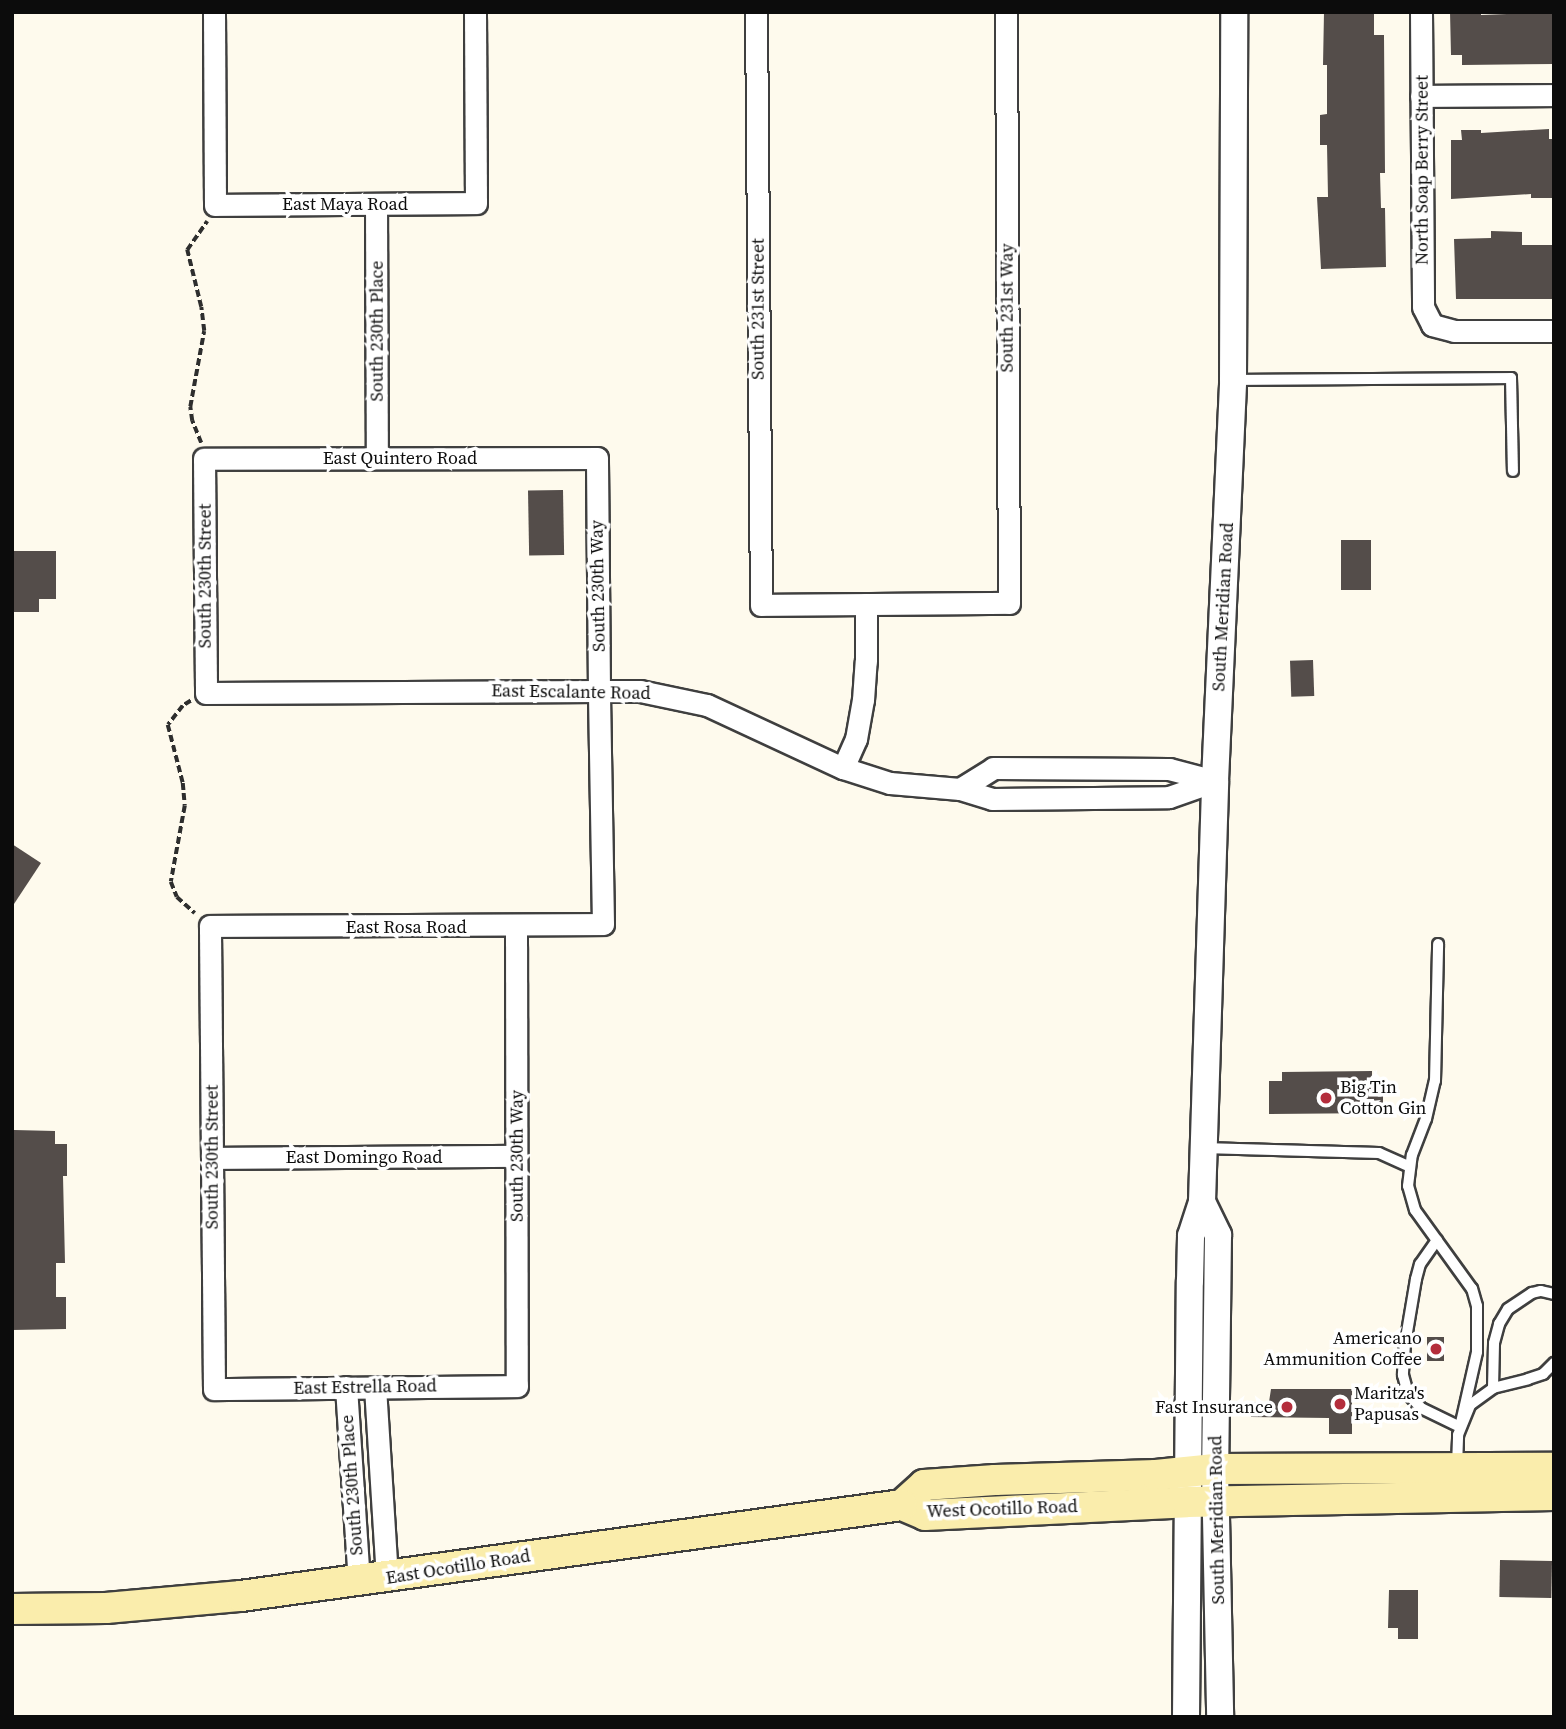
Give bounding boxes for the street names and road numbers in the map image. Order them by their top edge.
street label: North Soap Berry Street [1411,75,1433,265]
street label: East Maya Road [282,193,408,215]
street label: South 231st Street [747,238,769,380]
street label: South 231st Way [996,243,1018,373]
street label: South 230th Place [366,260,388,402]
street label: East Quintero Road [323,447,477,469]
street label: South 230th Street [194,504,216,648]
street label: South 230th Way [586,520,610,652]
street label: South Meridian Road [1208,522,1238,692]
street label: East Escalante Road [491,680,651,704]
street label: East Rosa Road [345,916,467,938]
street label: South 230th Street [201,1085,223,1229]
street label: South 230th Way [506,1090,528,1222]
street label: East Domingo Road [285,1146,443,1168]
street label: East Estrella Road [293,1375,437,1399]
street label: South 230th Place [336,1414,368,1556]
street label: South Meridian Road [1205,1435,1229,1605]
street label: West Ocotillo Road [926,1496,1078,1522]
street label: East Ocotillo Road [384,1545,532,1589]

